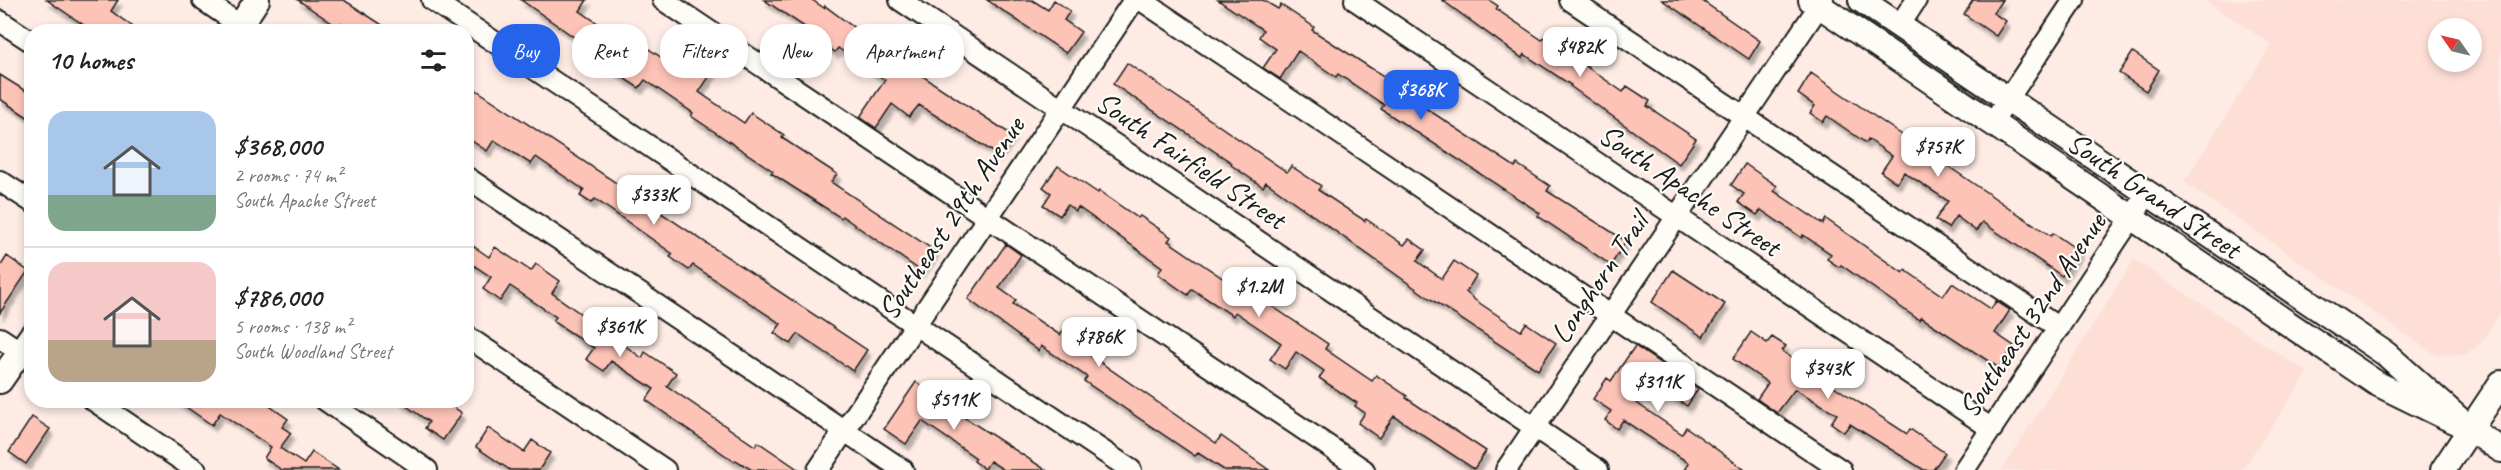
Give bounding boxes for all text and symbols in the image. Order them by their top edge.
north arrow [2428,18,2482,72]
map controls [2428,18,2482,72]
chip: Buy [492,24,560,78]
chip: Rent [572,24,648,78]
chip: Filters [660,24,748,78]
chip: New [760,24,832,78]
chip: Apartment [844,24,964,78]
pin: $482K [1538,27,1622,78]
text: $482K [1557,34,1603,59]
text: 10 homes [48,44,133,77]
icon: filters [417,44,450,77]
pin: $368K [1379,70,1463,121]
text: $368K [1398,77,1444,102]
street label: South Fairfield Street [1089,82,1296,239]
street label: Southeast 29th Avenue [869,107,1034,327]
street label: South Apache Street [1592,115,1791,267]
street label: South Grand Street [2060,123,2251,269]
pin: $757K [1896,127,1980,178]
text: $368,000 [234,130,322,163]
text: $757K [1915,134,1961,159]
icon: home [96,135,168,207]
text: 2 rooms · 74 m² [234,163,342,188]
pin: $333K [612,175,696,226]
text: $333K [631,182,677,207]
text: South Apache Street [234,188,375,213]
street label: Longhorn Trail [1542,201,1659,351]
street label: Southeast 32nd Avenue [1950,204,2116,424]
pin: $1.2M [1217,267,1301,318]
text: $1.2M [1236,274,1282,299]
text: $786,000 [234,281,322,314]
icon: home [96,286,168,358]
pin: $361K [578,307,662,358]
text: 5 rooms · 138 m² [234,314,351,339]
text: $361K [597,314,643,339]
pin: $786K [1057,317,1141,368]
text: $786K [1076,324,1122,349]
text: South Woodland Street [234,339,392,364]
pin: $343K [1786,349,1870,400]
text: $343K [1805,356,1851,381]
pin: $311K [1616,362,1700,413]
text: $311K [1635,369,1681,394]
pin: $511K [912,380,996,431]
text: $511K [931,387,977,412]

